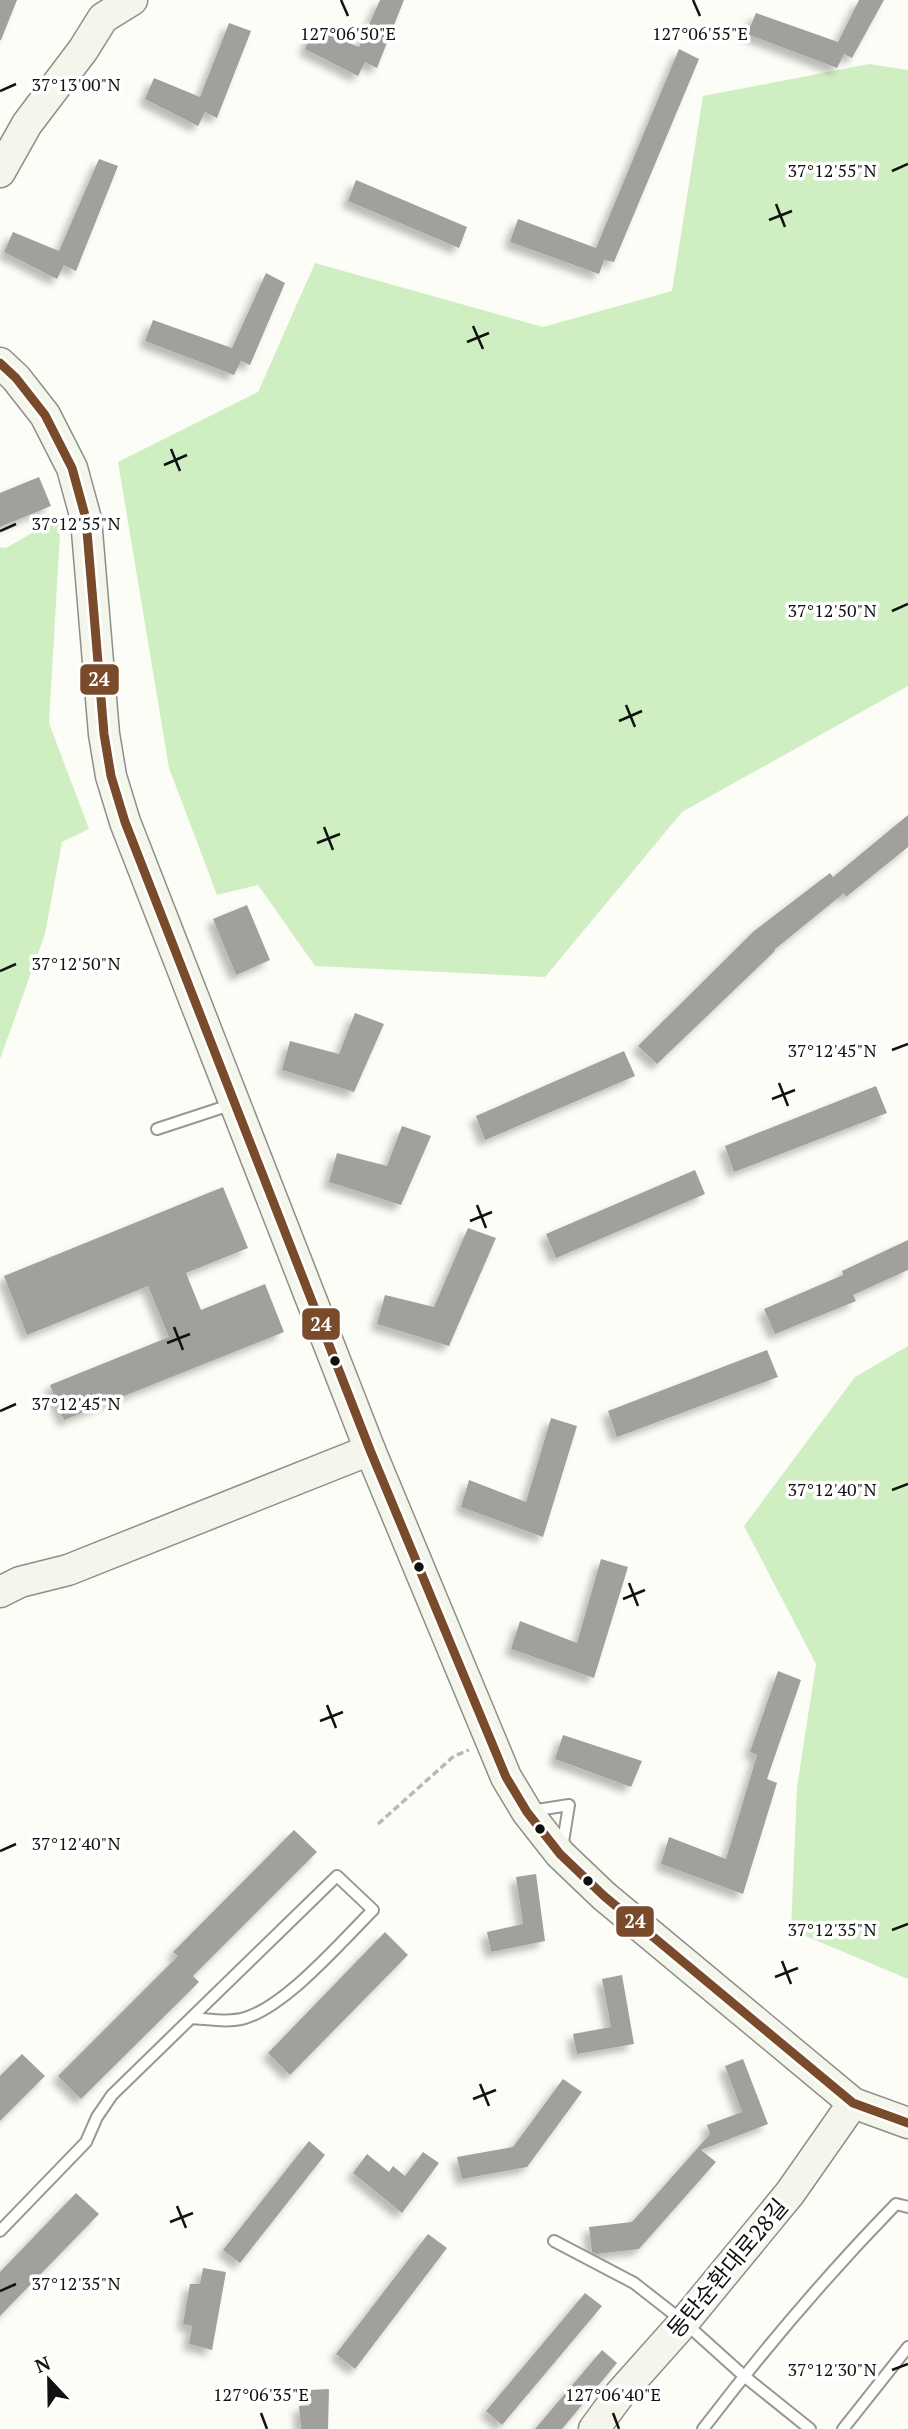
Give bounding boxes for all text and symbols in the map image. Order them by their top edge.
text: 127°06'50"E [300,21,396,45]
text: 127°06'55"E [652,21,748,45]
text: 37°13'00"N [31,72,121,96]
text: 37°12'55"N [787,158,877,182]
text: 37°12'55"N [31,511,121,535]
text: 37°12'50"N [787,598,877,622]
line badge: 24 [79,663,120,696]
text: 24 [88,666,110,691]
text: 37°12'50"N [31,951,121,975]
text: 37°12'45"N [787,1038,877,1062]
line badge: 24 [301,1307,341,1341]
text: 24 [310,1311,332,1336]
unlabelled marker [328,1354,342,1368]
text: 37°12'45"N [31,1391,121,1415]
text: 37°12'40"N [787,1477,877,1501]
unlabelled marker [412,1560,426,1574]
unlabelled marker [533,1822,547,1836]
text: 37°12'40"N [31,1831,121,1855]
unlabelled marker [581,1874,595,1888]
line badge: 24 [615,1905,655,1938]
text: 24 [624,1908,646,1933]
text: 37°12'35"N [787,1917,877,1941]
street label: 동탄순환대로28길 [660,2192,794,2344]
text: 37°12'35"N [31,2271,121,2295]
north arrow [14,2345,84,2415]
text: N [31,2349,54,2378]
text: 37°12'30"N [787,2357,877,2381]
text: 127°06'35"E [213,2382,309,2406]
text: 127°06'40"E [565,2382,661,2406]

